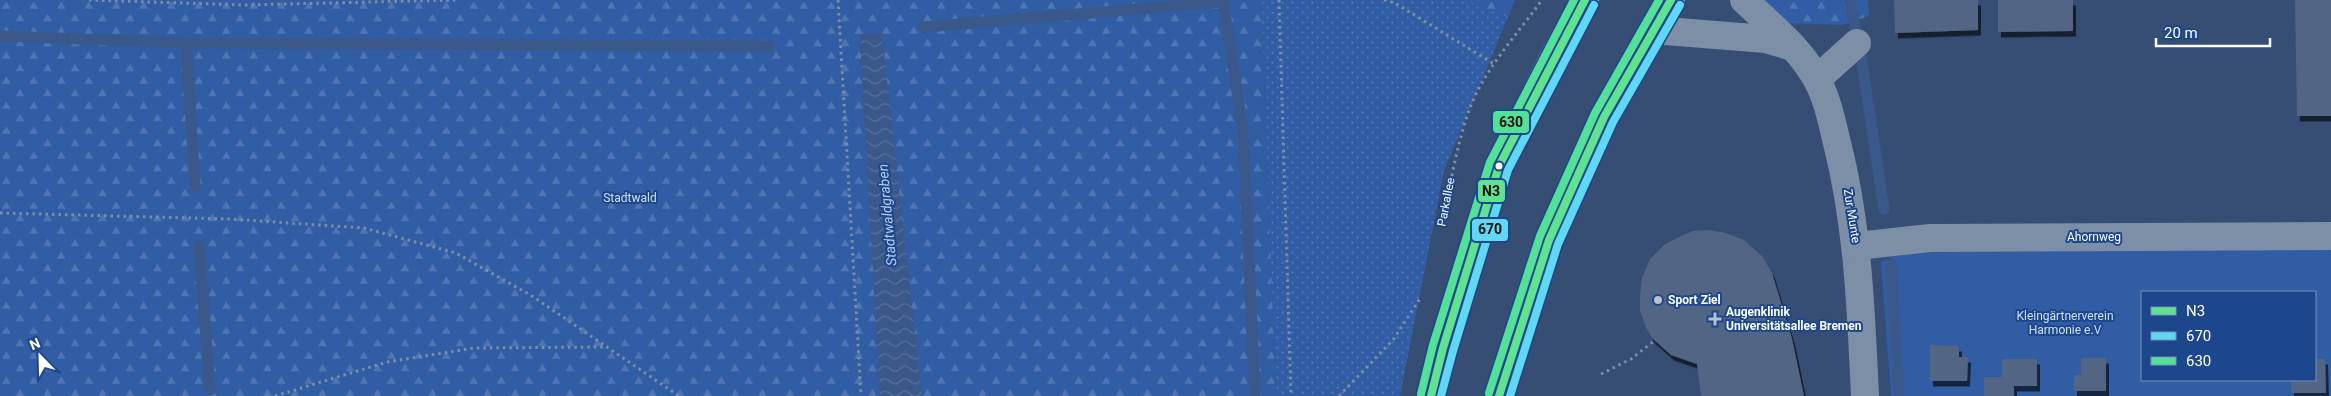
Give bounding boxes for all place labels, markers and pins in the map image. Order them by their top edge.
unlabelled marker [1494,161,1504,171]
place label: Sport Ziel [1668,293,1721,307]
marker: Sport Ziel [1652,294,1664,306]
place label: Augenklinik Universitätsallee Bremen [1726,305,1862,333]
marker: Augenklinik Universitätsallee Bremen [1708,312,1722,326]

